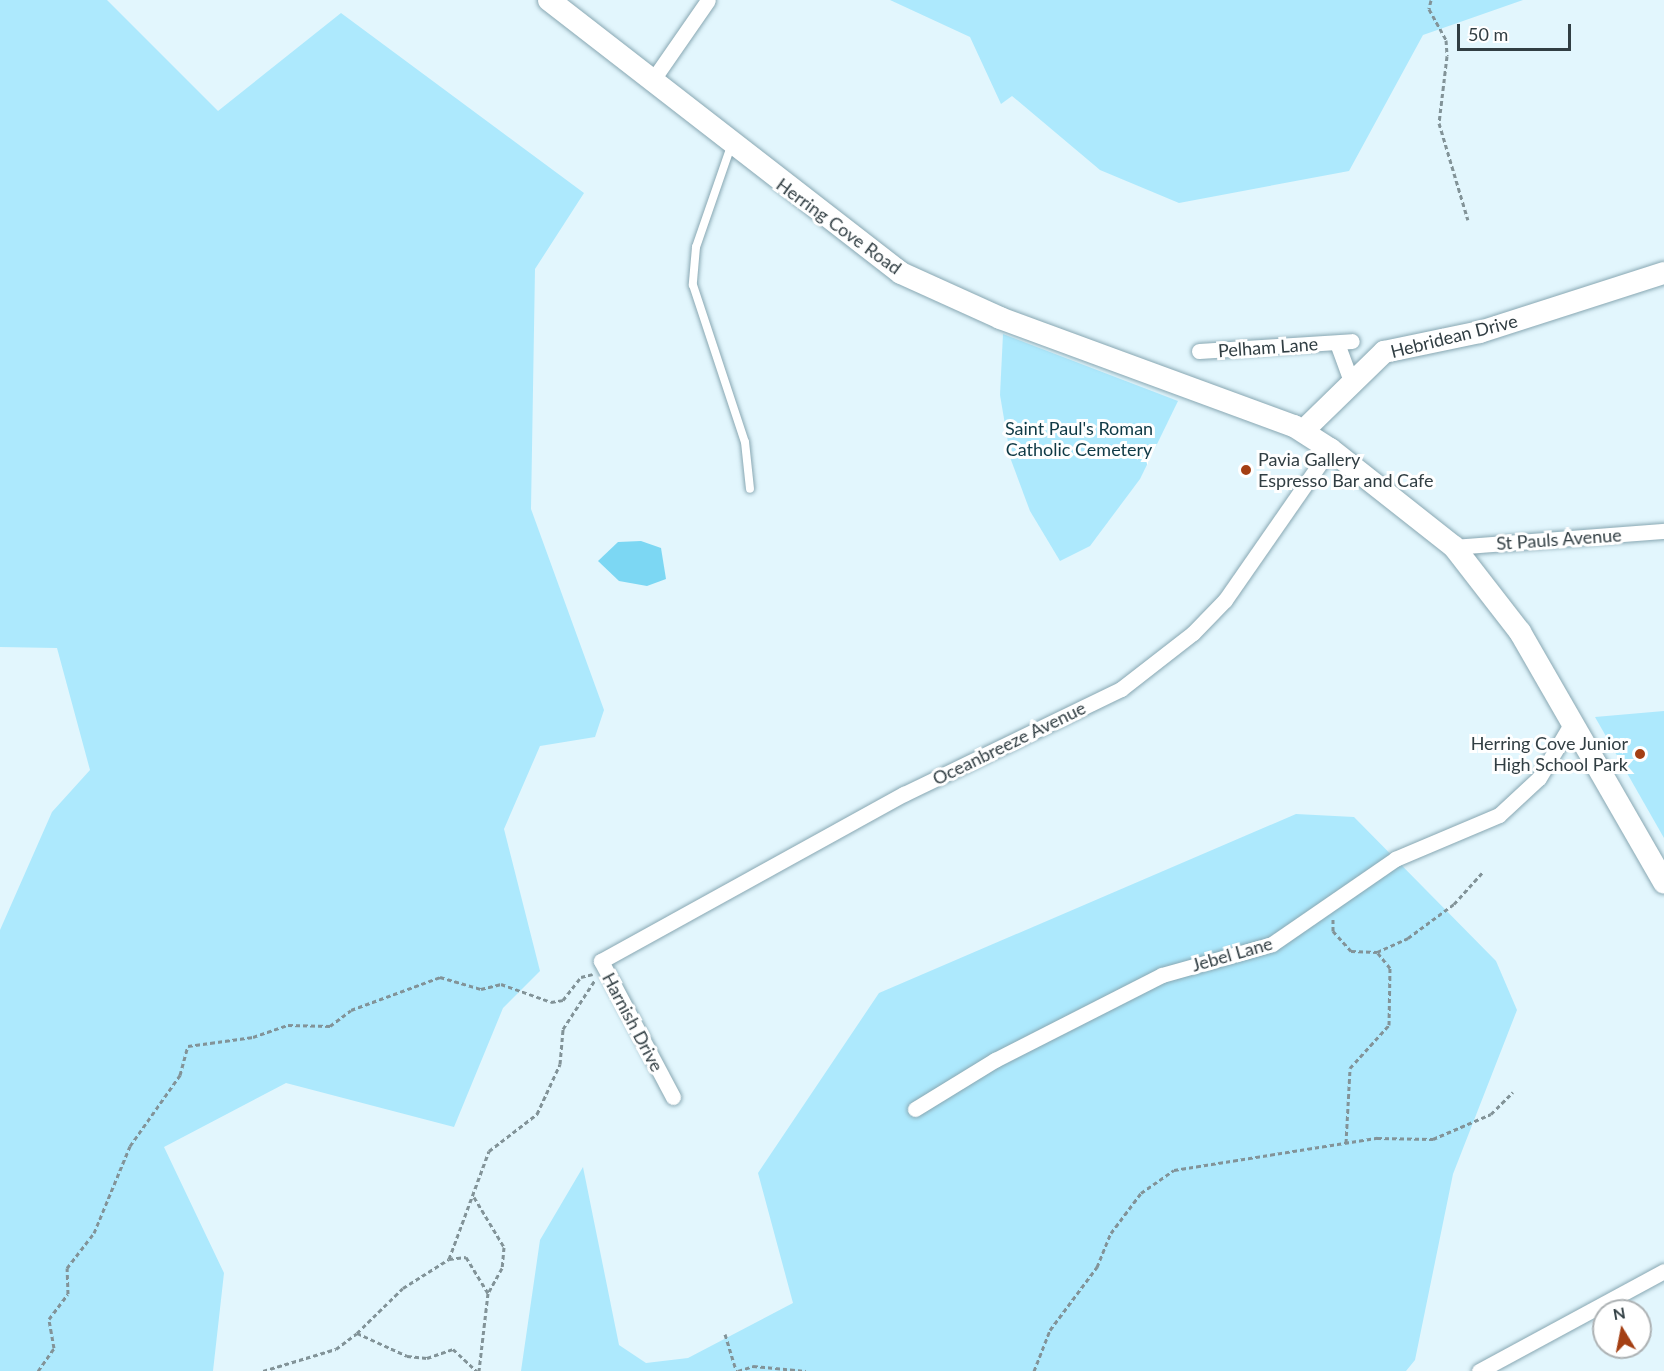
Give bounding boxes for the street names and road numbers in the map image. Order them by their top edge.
street label: Herring Cove Road [772,173,906,279]
street label: Hebridean Drive [1388,310,1520,362]
street label: Pelham Lane [1217,333,1319,361]
street label: St Pauls Avenue [1495,524,1623,554]
street label: Oceanbreeze Avenue [929,696,1089,790]
street label: Jebel Lane [1189,932,1275,976]
street label: Harnish Drive [598,969,668,1075]

